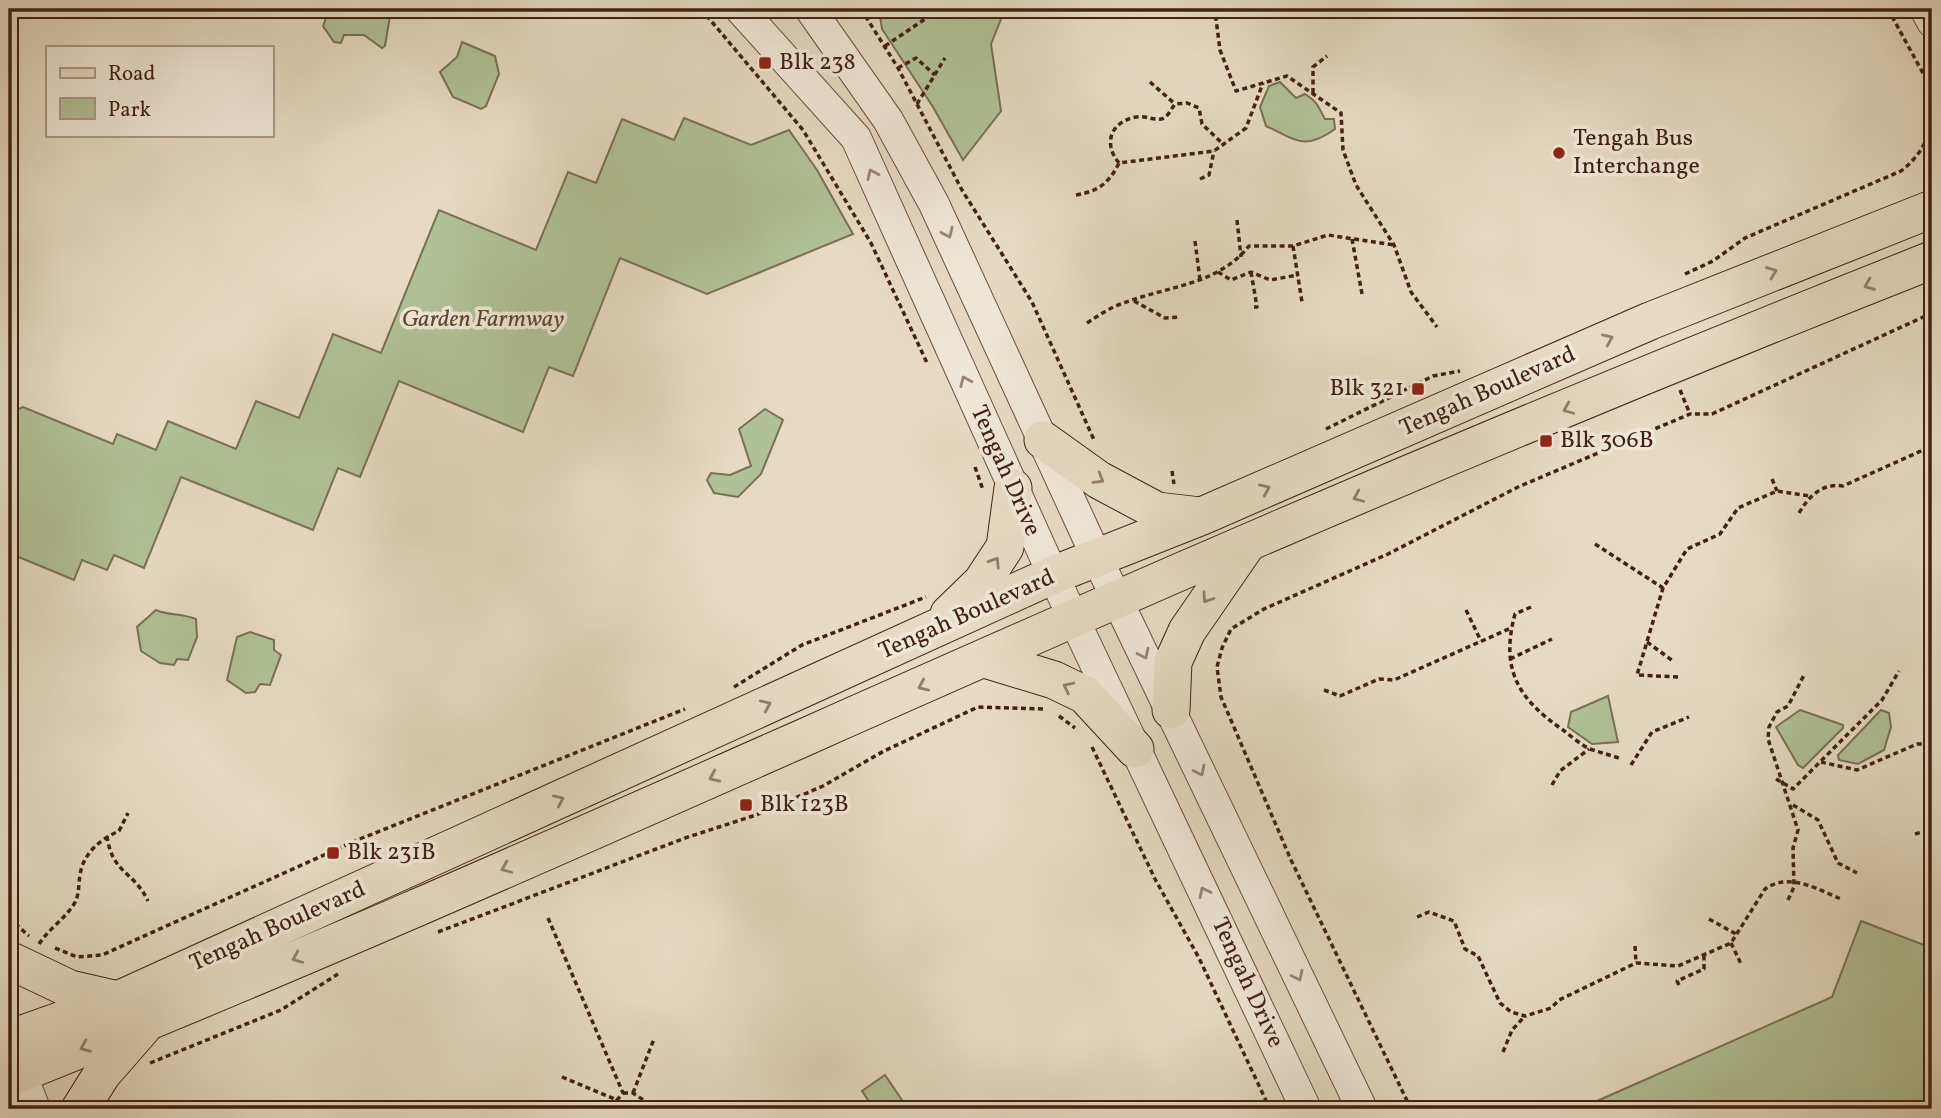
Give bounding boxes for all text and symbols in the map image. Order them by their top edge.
legend [46,46,273,136]
place label: Blk 238 [779,46,856,80]
marker: Blk 238 [757,55,773,71]
text: Road [108,60,155,89]
text: Park [108,96,151,125]
place label: Tengah Bus Interchange [1573,122,1700,184]
marker: Tengah Bus Interchange [1551,145,1567,161]
one-way arrow [866,169,880,181]
one-way arrow [940,226,954,238]
one-way arrow [1766,266,1778,280]
one-way arrow [1863,277,1876,291]
park label: Garden Farmway [402,303,564,337]
one-way arrow [1601,333,1614,347]
street label: Tengah Boulevard [1395,338,1581,446]
place label: Blk 321 [1329,372,1404,406]
one-way arrow [959,376,973,388]
marker: Blk 321 [1410,381,1426,397]
street label: Tengah Drive [961,400,1049,542]
one-way arrow [1562,401,1575,415]
place label: Blk 306B [1560,424,1654,458]
marker: Blk 306B [1538,433,1554,449]
one-way arrow [1092,471,1105,484]
one-way arrow [1258,483,1270,497]
one-way arrow [1352,489,1365,503]
one-way arrow [987,556,1000,569]
street label: Tengah Boulevard [874,561,1060,669]
one-way arrow [1203,590,1215,603]
one-way arrow [1136,647,1150,659]
one-way arrow [918,678,930,692]
one-way arrow [1063,681,1075,695]
one-way arrow [759,700,771,714]
one-way arrow [1192,764,1206,776]
one-way arrow [709,769,722,783]
place label: Blk 123B [760,788,849,822]
one-way arrow [552,794,564,808]
marker: Blk 123B [738,797,754,813]
place label: Blk 231B [347,836,436,870]
marker: Blk 231B [325,845,341,861]
one-way arrow [501,860,513,874]
street label: Tengah Boulevard [185,873,371,981]
one-way arrow [1198,887,1212,900]
street label: Tengah Drive [1202,912,1292,1054]
one-way arrow [292,950,304,964]
one-way arrow [1290,969,1304,981]
one-way arrow [80,1039,93,1053]

